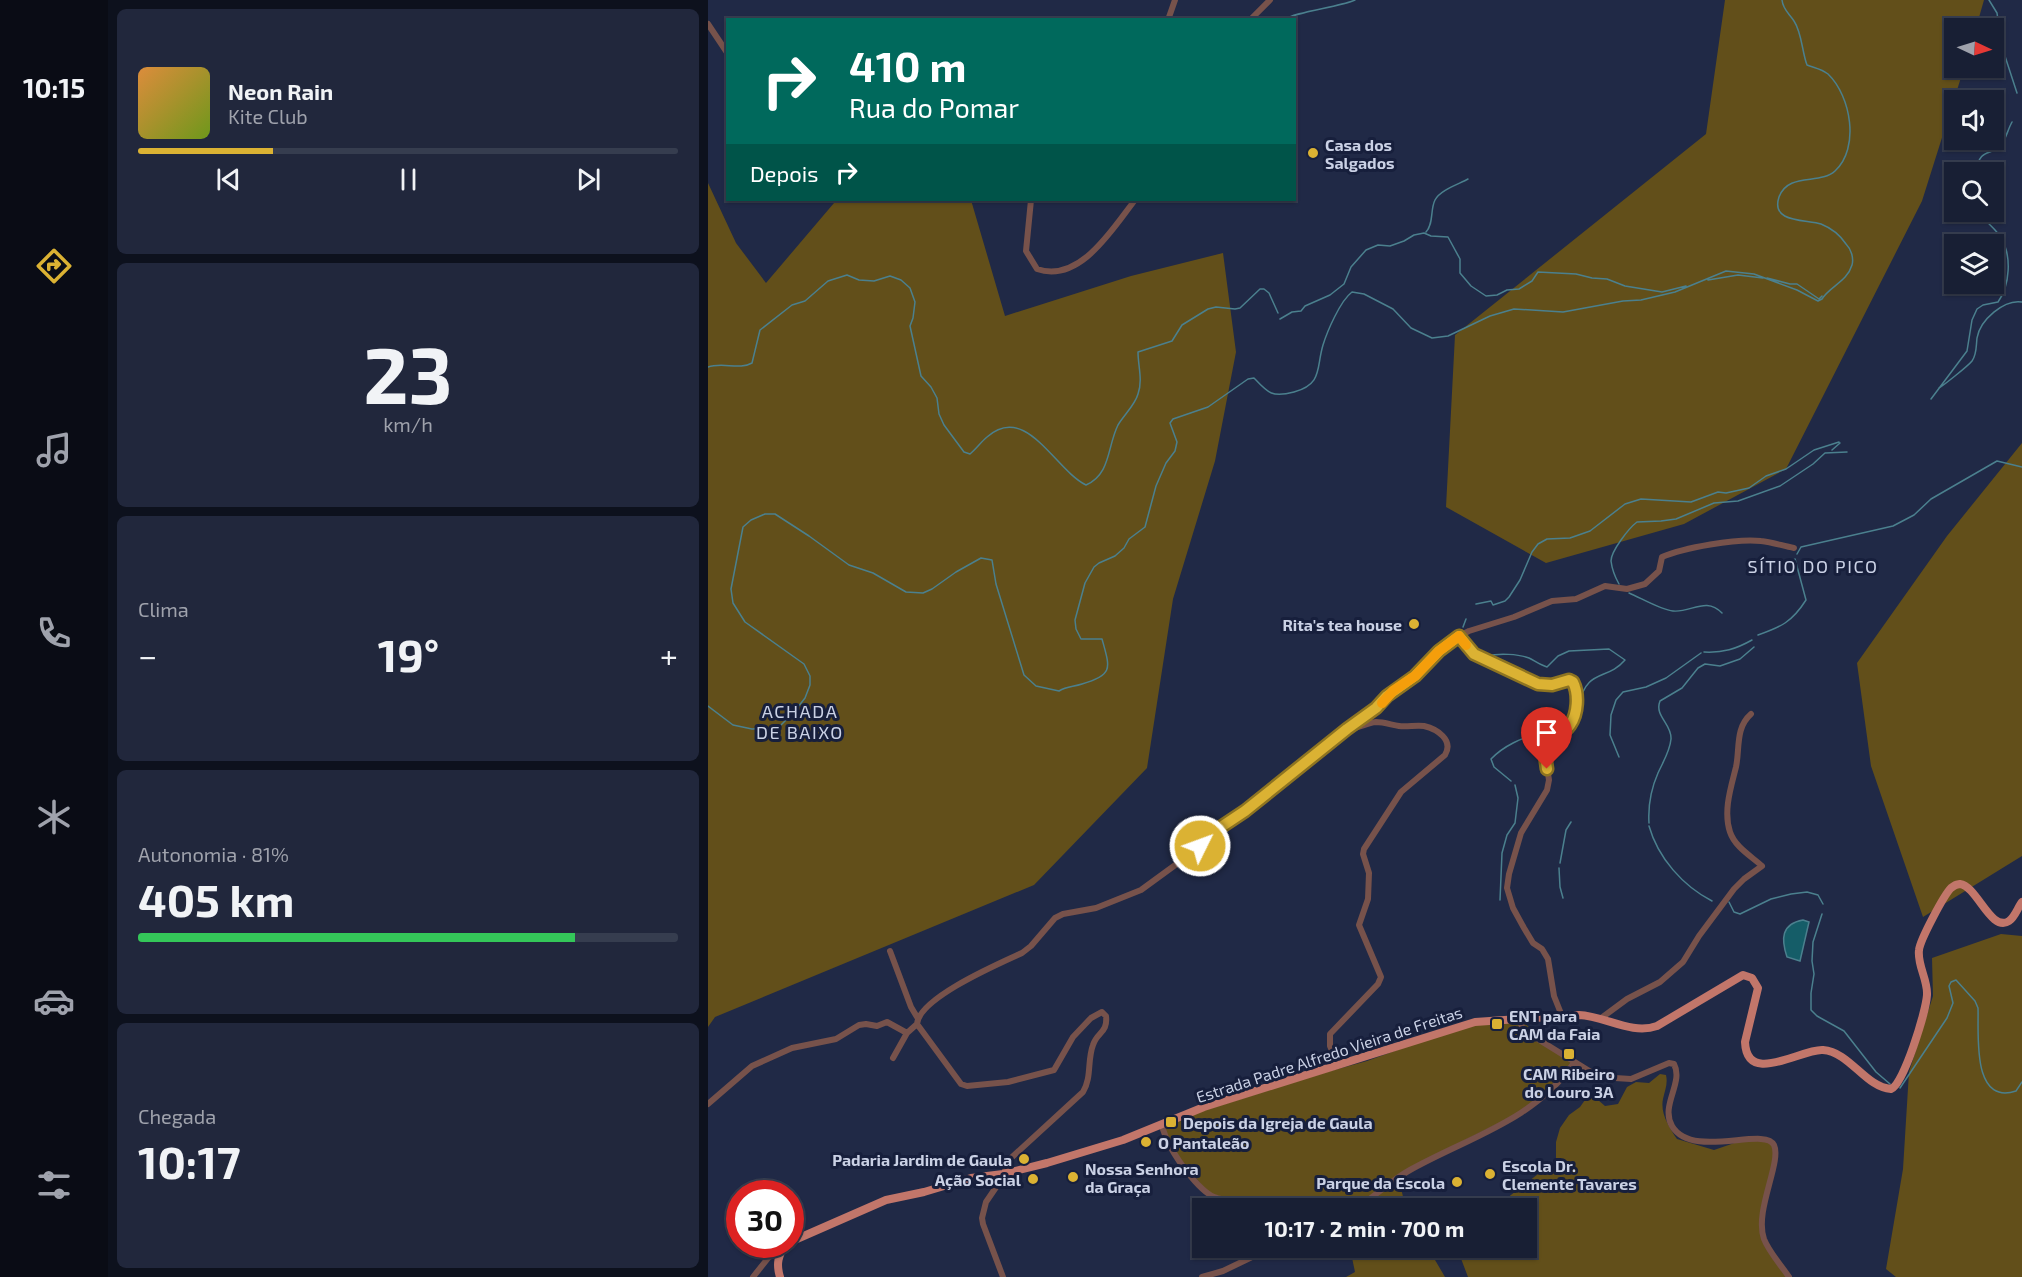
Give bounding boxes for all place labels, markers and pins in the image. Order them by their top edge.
place label: Casa dos Salgados [1325,135,1395,172]
marker: Casa dos Salgados [1306,146,1320,160]
place label: Rita's tea house [1282,615,1402,634]
marker: Rita's tea house [1407,617,1421,631]
pin [1521,707,1572,769]
place label: ENT para CAM da Faia [1509,1006,1600,1043]
marker: ENT para CAM da Faia [1490,1017,1504,1031]
marker: CAM Ribeiro do Louro 3A [1562,1047,1576,1061]
place label: CAM Ribeiro do Louro 3A [1523,1064,1615,1101]
place label: Depois da Igreja de Gaula [1183,1113,1373,1132]
marker: Depois da Igreja de Gaula [1164,1115,1178,1129]
place label: O Pantaleão [1158,1133,1250,1152]
marker: O Pantaleão [1139,1135,1153,1149]
place label: Padaria Jardim de Gaula [832,1150,1012,1169]
marker: Padaria Jardim de Gaula [1017,1152,1031,1166]
place label: Escola Dr. Clemente Tavares [1502,1156,1637,1193]
place label: Nossa Senhora da Graça [1085,1159,1199,1198]
marker: Escola Dr. Clemente Tavares [1483,1167,1497,1181]
place label: Ação Social [935,1170,1022,1191]
marker: Nossa Senhora da Graça [1066,1170,1080,1184]
marker: Ação Social [1026,1172,1040,1186]
place label: Parque da Escola [1316,1173,1445,1192]
marker: Parque da Escola [1450,1175,1464,1189]

